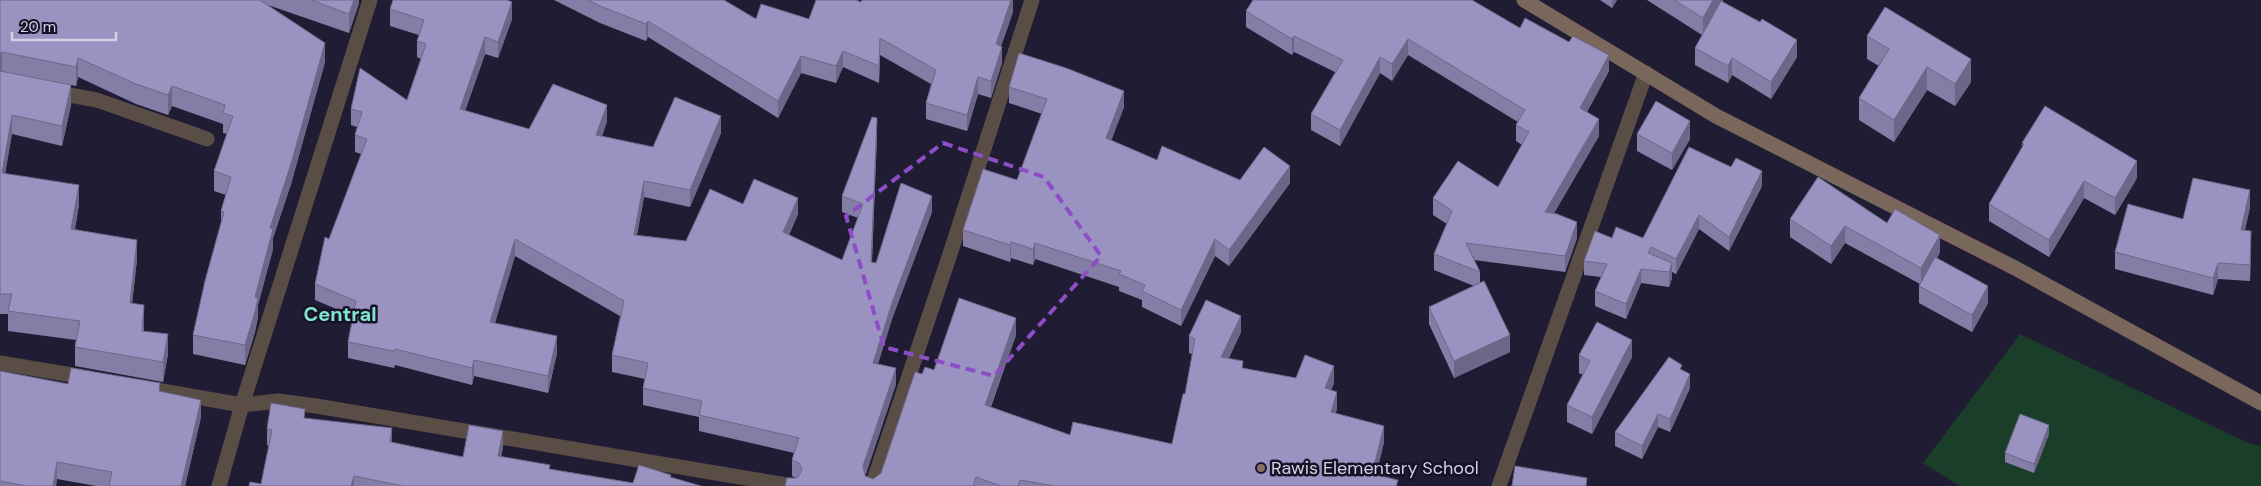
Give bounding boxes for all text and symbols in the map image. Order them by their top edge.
scale bar [12,10,116,42]
text: 20 m [20,17,56,37]
district label: Central [303,301,377,327]
place label: Rawis Elementary School [1271,456,1479,480]
marker: Rawis Elementary School [1255,462,1267,474]

